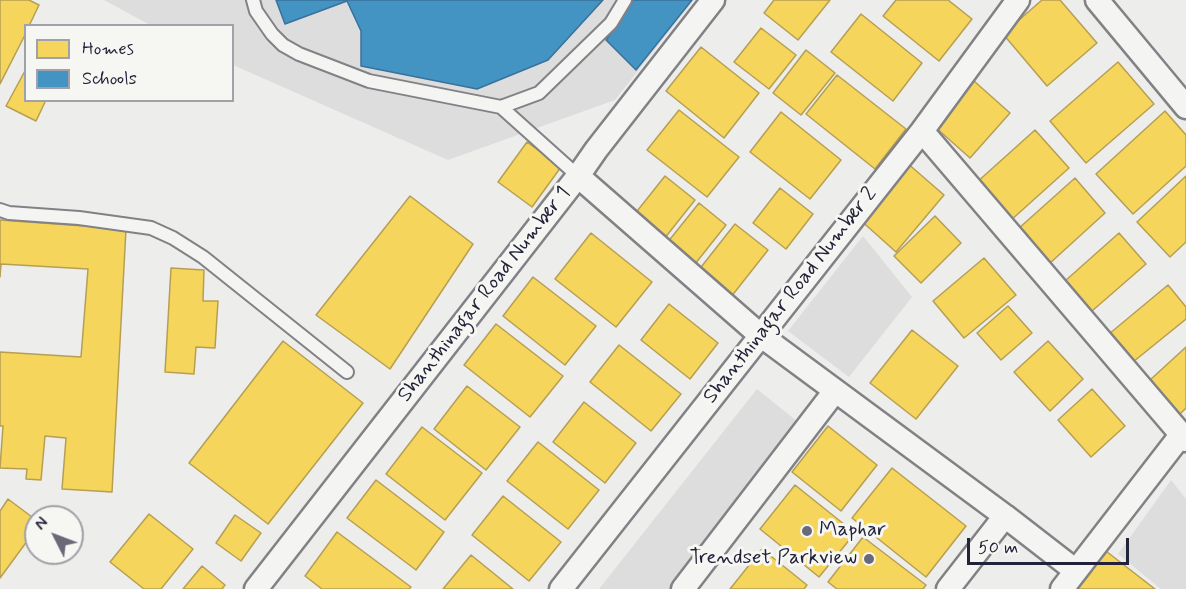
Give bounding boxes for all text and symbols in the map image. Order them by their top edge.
legend [24,24,234,102]
text: Homes [82,37,134,61]
text: Schools [82,67,137,91]
street label: Shanthinagar Road Number 1 [393,182,577,408]
street label: Shanthinagar Road Number 2 [699,183,883,409]
north arrow [24,505,84,565]
text: N [30,513,53,535]
place label: Maphar [819,518,886,544]
marker: Maphar [800,524,814,538]
scale bar [970,526,1132,564]
text: 50 m [978,536,1018,560]
place label: Trendset Parkview [689,546,857,572]
marker: Trendset Parkview [862,552,876,566]

